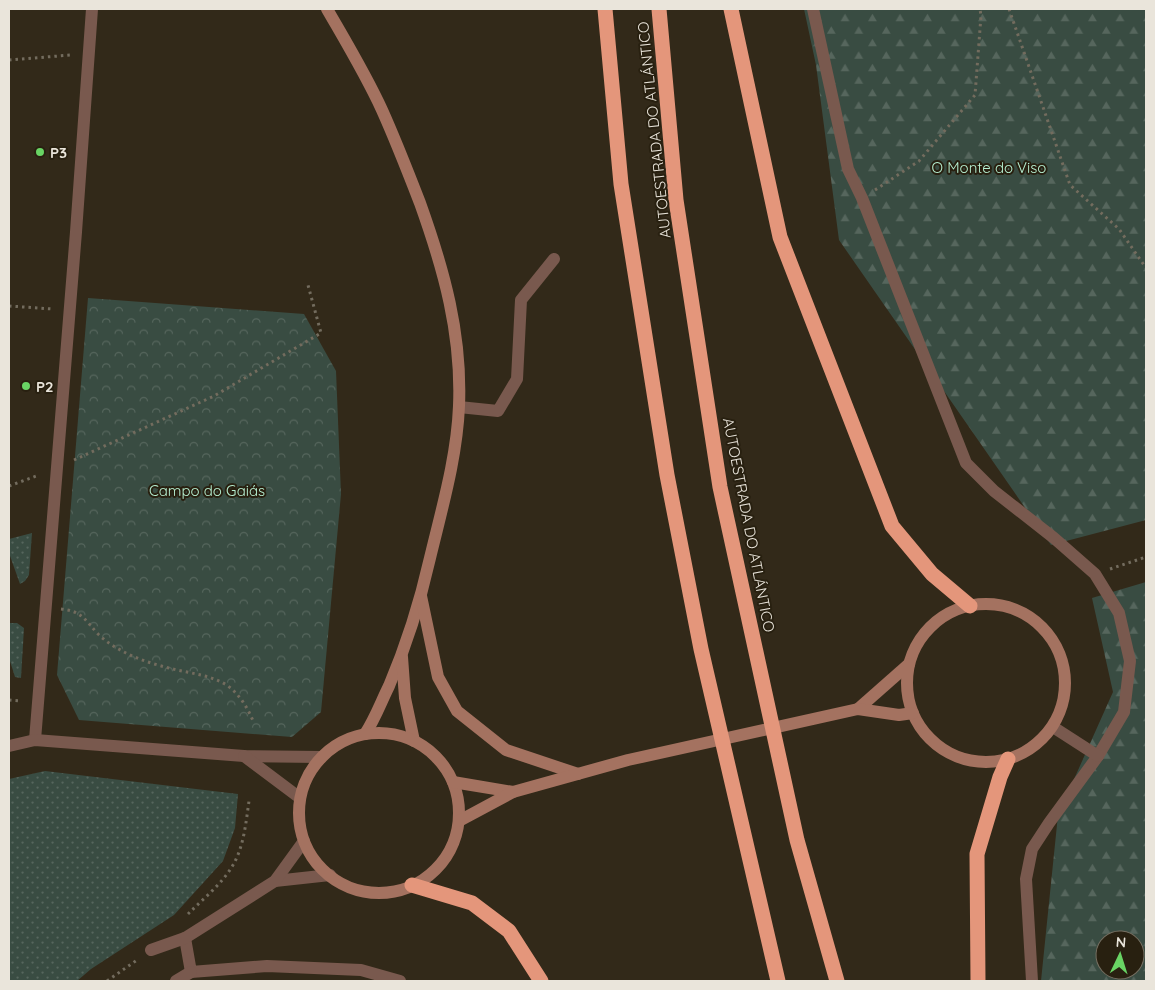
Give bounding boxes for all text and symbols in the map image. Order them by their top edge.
street label: AUTOESTRADA DO ATLÁNTICO [633,21,675,239]
place label: P3 [50,143,67,162]
marker: P3 [34,146,46,158]
park label: O Monte do Viso [932,158,1046,177]
place label: P2 [36,377,54,396]
marker: P2 [20,380,32,392]
street label: AUTOESTRADA DO ATLÁNTICO [719,416,779,634]
park label: Campo do Gaiás [149,481,265,500]
north arrow [1095,930,1145,980]
text: N [1115,933,1127,951]

